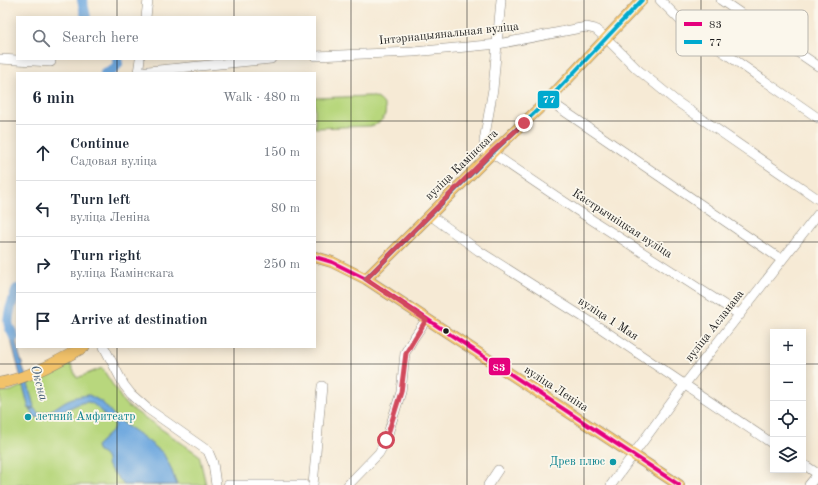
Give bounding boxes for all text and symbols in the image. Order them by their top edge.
legend [676,10,808,56]
search box [16,16,316,60]
street label: Інтэрнацыянальная вуліца [378,20,520,47]
text: 83 [709,20,722,31]
icon: search [30,27,52,49]
text: Search here [62,31,139,46]
text: 77 [709,38,722,49]
text: 6 min [32,90,75,107]
line badge: 77 [537,90,560,109]
text: Walk · 480 m [223,91,300,104]
text: 77 [543,95,555,106]
route end [515,114,533,132]
street label: вуліца Камінскага [423,127,501,203]
text: Continue [70,137,129,152]
icon: ahead [32,142,54,164]
text: 150 m [263,146,300,159]
text: Садовая вуліца [70,155,157,168]
street label: Кастрычніцкая вуліца [570,186,675,261]
text: Turn left [70,193,130,208]
icon: left [32,198,54,220]
text: 80 m [271,202,300,215]
text: вуліца Леніна [70,211,150,224]
text: Turn right [70,249,141,264]
icon: right [32,254,54,276]
text: 250 m [263,258,300,271]
text: вуліца Камінскага [70,267,174,280]
street label: вуліца Асланава [683,287,747,364]
street label: вуліца 1 Мая [576,294,641,343]
icon: arrive [32,310,54,332]
text: Arrive at destination [70,313,208,328]
unlabelled marker [441,326,451,336]
map controls [770,329,806,473]
button: + [770,329,806,365]
line badge: 83 [488,357,511,376]
text: 83 [493,363,505,374]
street label: вуліца Леніна [522,363,591,414]
water label: Оксна [28,364,50,402]
button: − [770,365,806,401]
button: locate [770,401,806,437]
place label: летний Амфитеатр [36,411,136,423]
marker: летний Амфитеатр [23,412,33,422]
route start [377,431,395,449]
button: layers [770,437,806,473]
place label: Древ плюс [549,456,605,468]
marker: Древ плюс [608,457,618,467]

